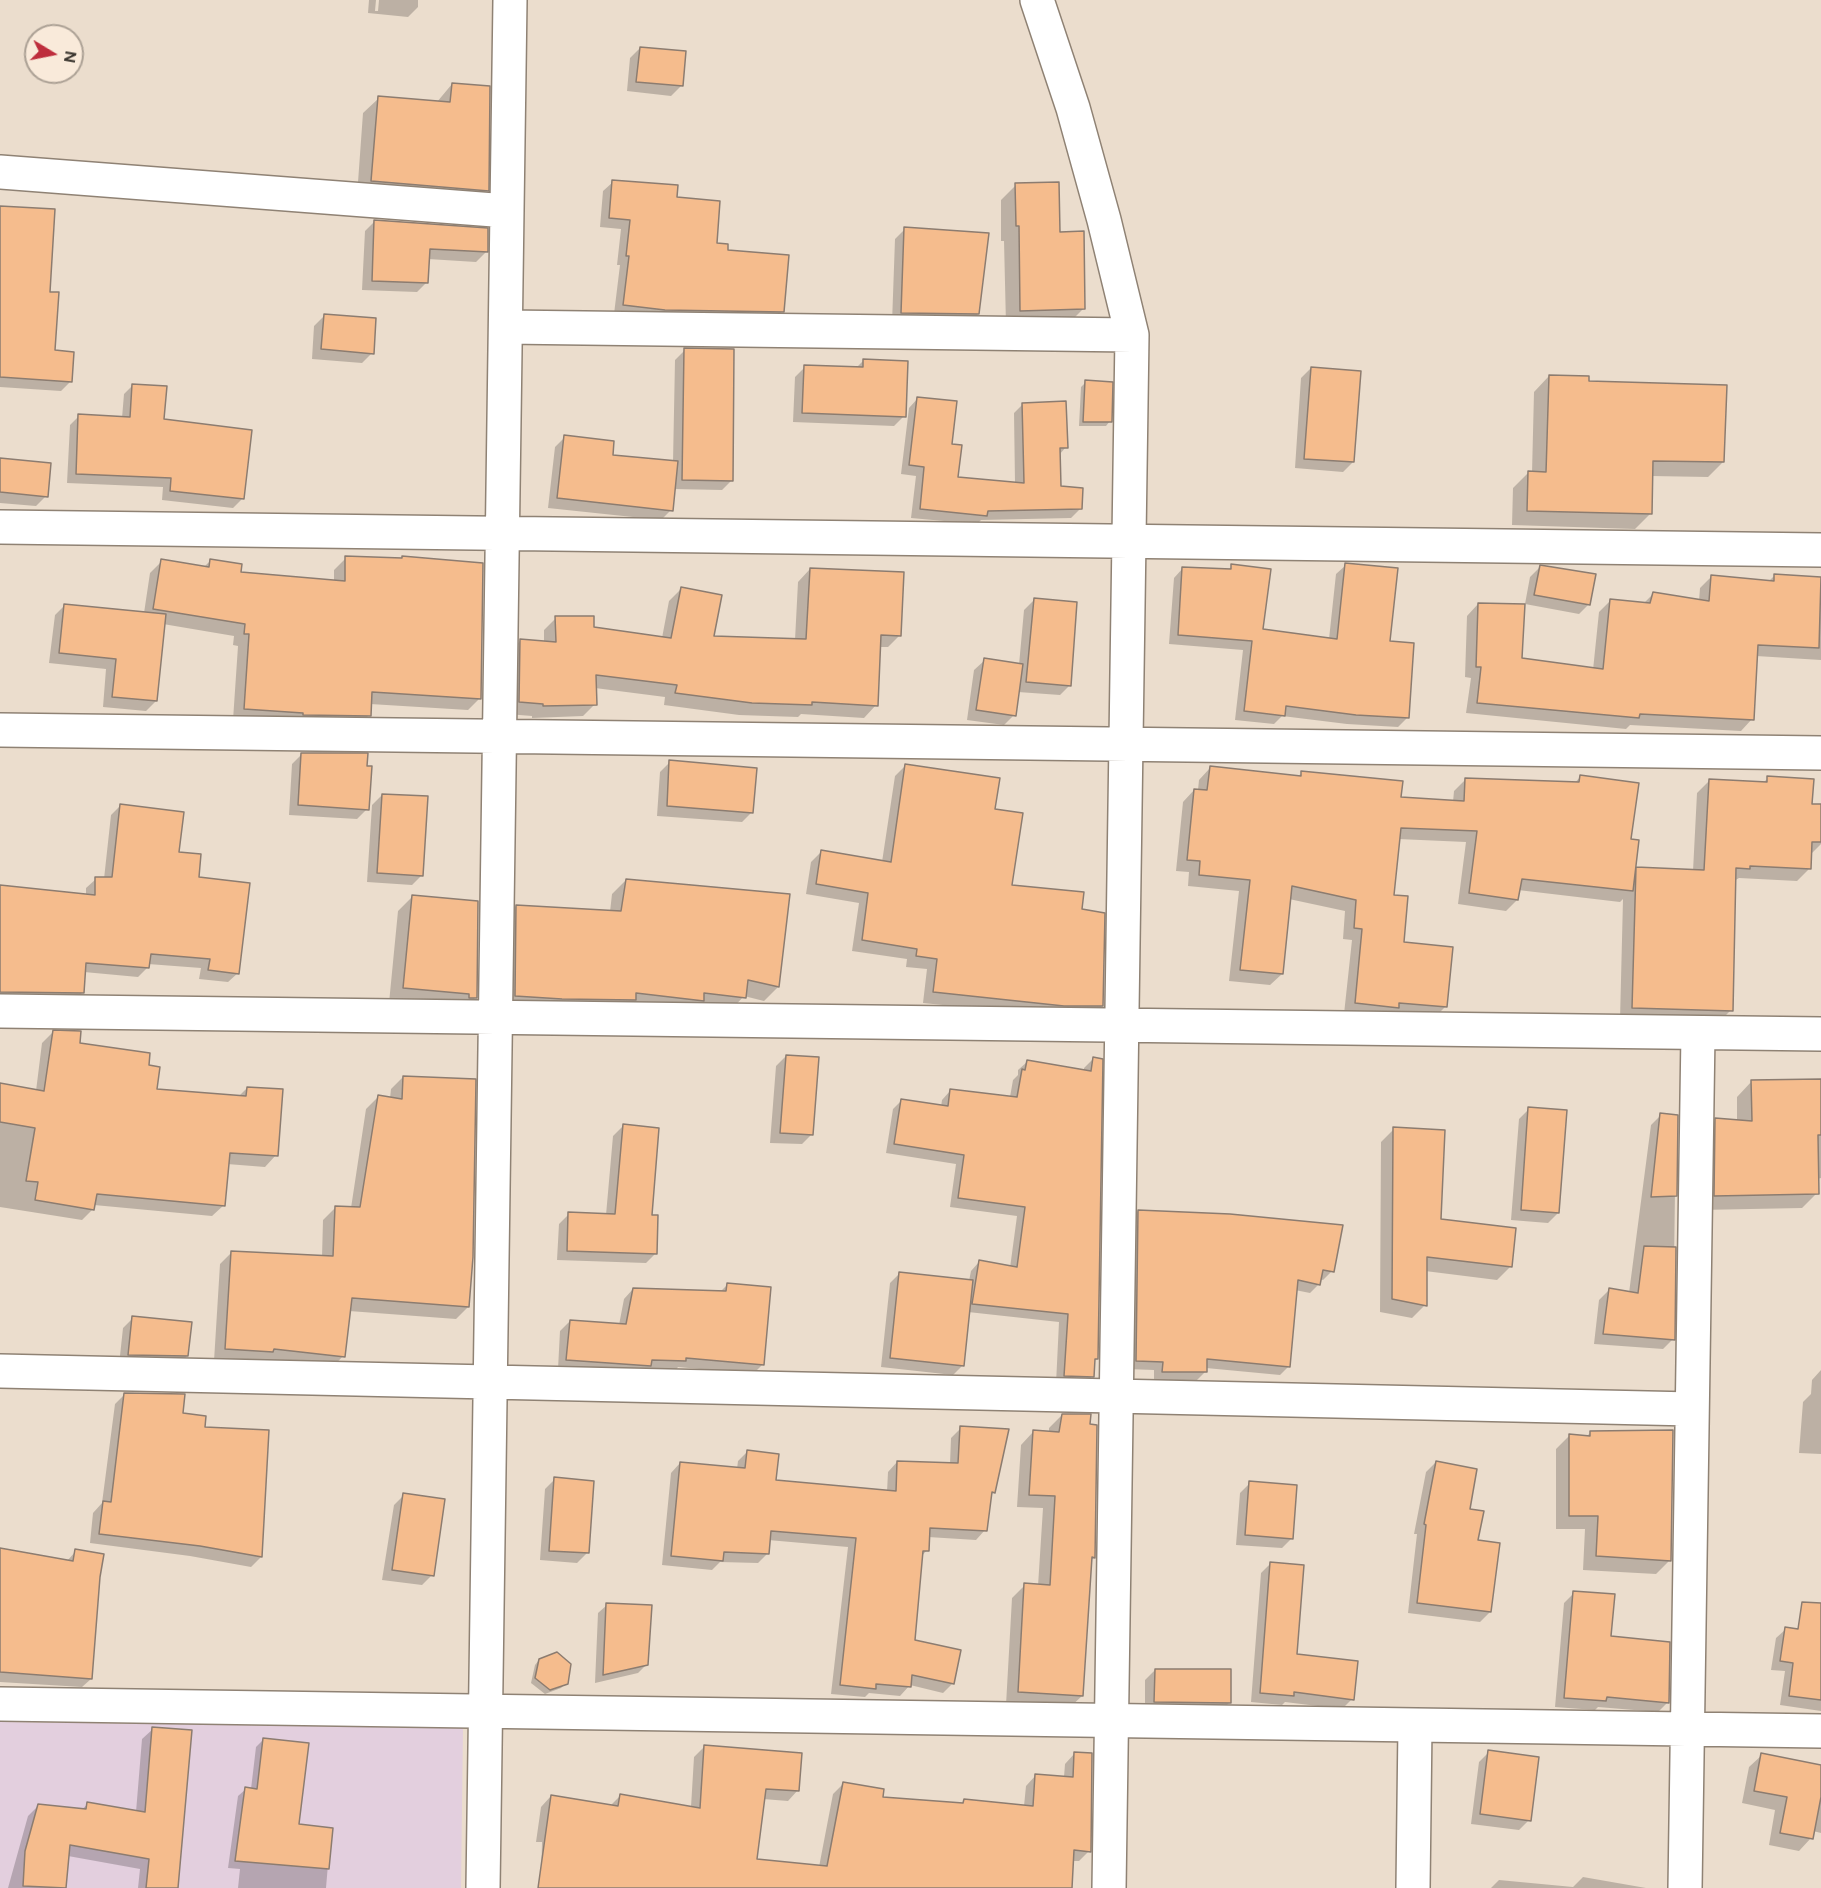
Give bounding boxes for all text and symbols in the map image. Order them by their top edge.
north arrow [24,24,84,84]
text: N [59,49,82,64]

